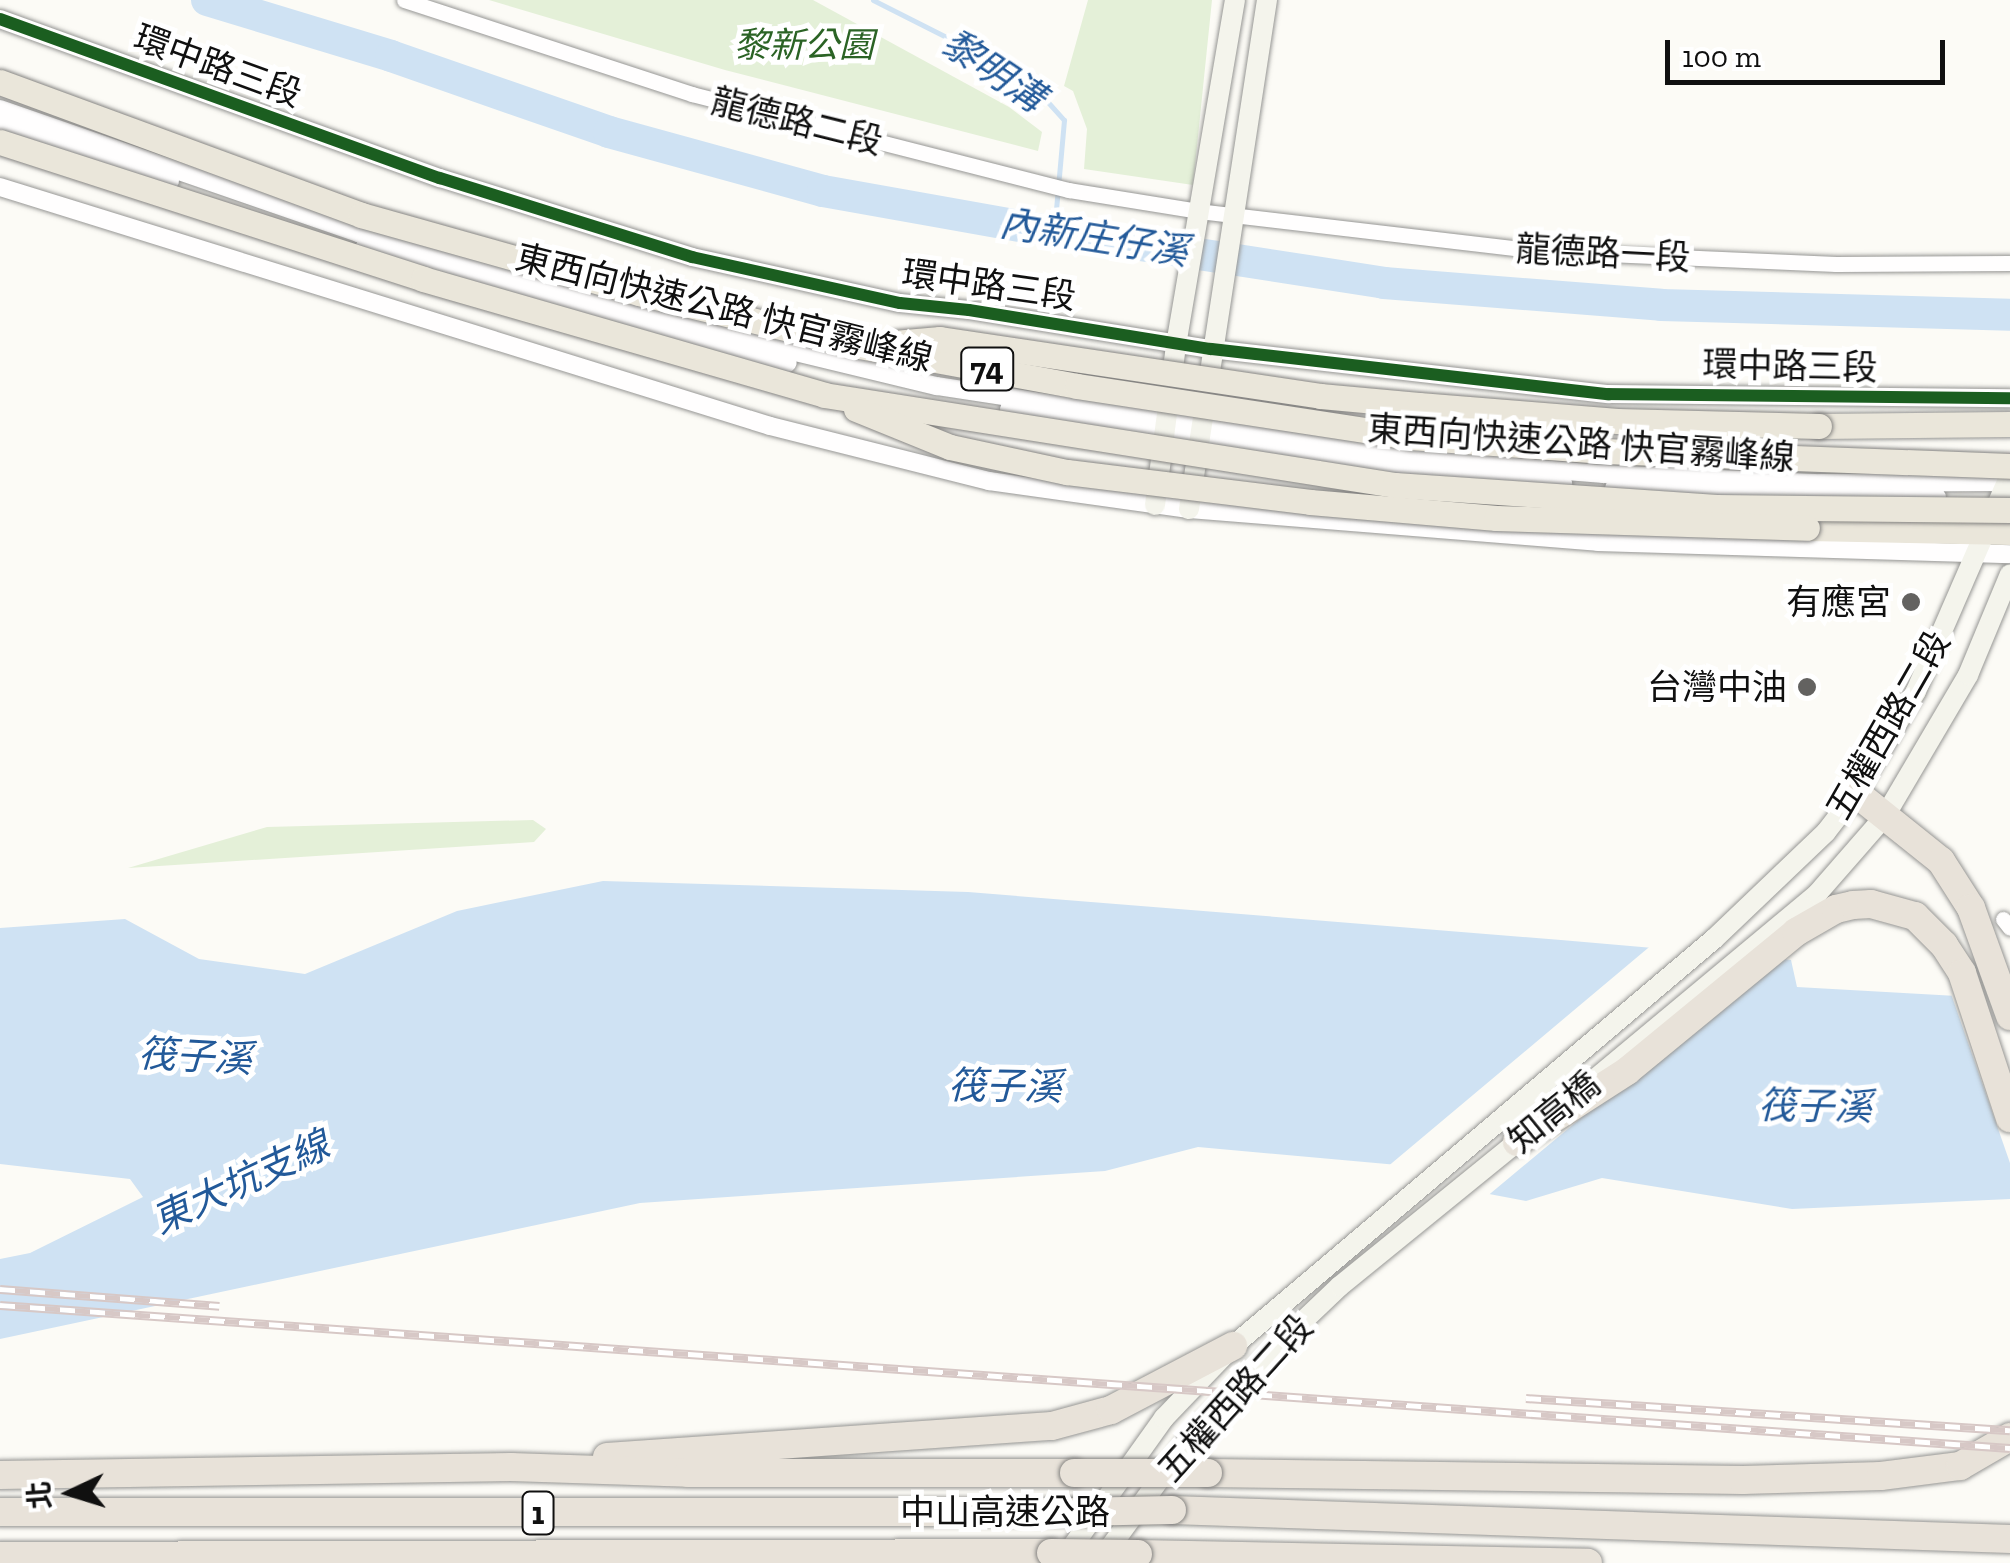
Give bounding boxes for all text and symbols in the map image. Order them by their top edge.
street label: 環中路三段 [129,16,307,116]
water label: 黎明溝 [933,20,1053,122]
scale bar [1670,20,1950,82]
park label: 黎新公園 [734,24,874,66]
text: 100 m [1682,39,1761,75]
street label: 龍德路二段 [707,79,887,163]
water label: 內新庄仔溪 [997,201,1191,275]
street label: 龍德路一段 [1515,227,1691,279]
street label: 東西向快速公路 快官霧峰線 [511,236,937,380]
street label: 環中路三段 [899,252,1079,318]
road number: 74 [960,342,1014,396]
street label: 環中路三段 [1702,343,1878,389]
street label: 東西向快速公路 快官霧峰線 [1366,407,1796,479]
place label: 有應宮 [1786,581,1891,623]
marker: 有應宮 [1900,591,1922,613]
street label: 五權西路二段 [1817,624,1959,826]
place label: 台灣中油 [1647,666,1787,708]
marker: 台灣中油 [1796,676,1818,698]
water label: 筏子溪 [137,1031,253,1083]
water label: 筏子溪 [948,1063,1062,1111]
street label: 知高橋 [1500,1063,1608,1161]
water label: 筏子溪 [1758,1083,1872,1131]
water label: 東大坑支線 [145,1122,337,1244]
street label: 五權西路二段 [1149,1306,1321,1490]
north arrow [20,1443,120,1543]
text: 北 [22,1480,57,1510]
road number: 1 [520,1486,556,1540]
street label: 中山高速公路 [900,1491,1110,1533]

